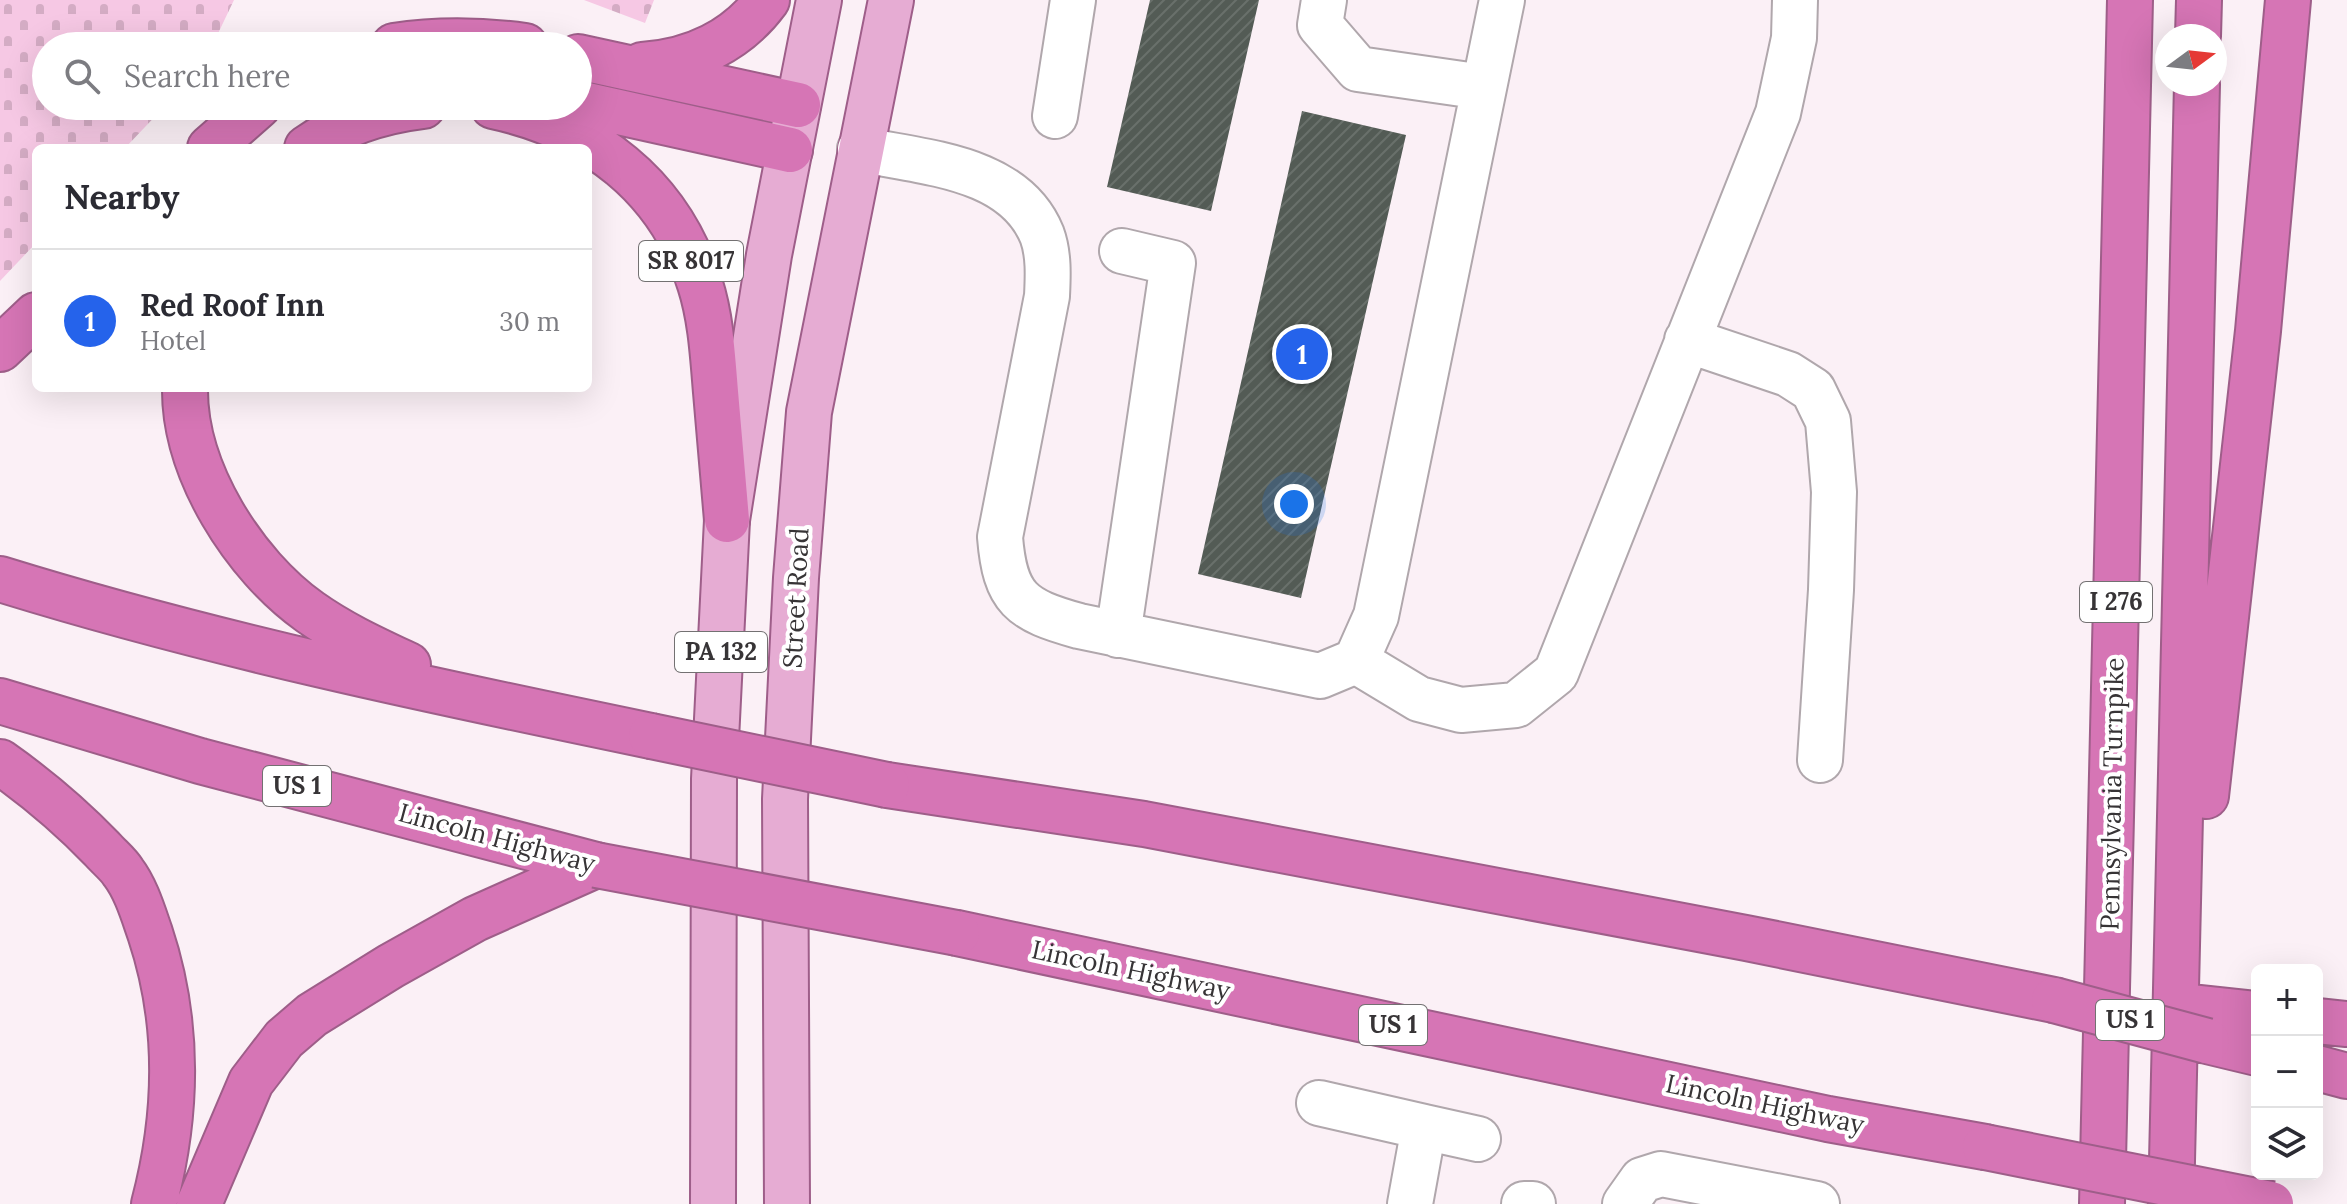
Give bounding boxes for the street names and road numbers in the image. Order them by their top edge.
road number: SR 8017 [639,241,743,281]
street label: Street Road [775,527,816,669]
road number: I 276 [2080,582,2152,622]
road number: PA 132 [675,632,767,672]
street label: Pennsylvania Turnpike [2093,657,2130,931]
road number: US 1 [263,766,331,806]
street label: Lincoln Highway [395,795,599,880]
street label: Lincoln Highway [1029,932,1234,1007]
road number: US 1 [2096,1000,2164,1040]
road number: US 1 [1359,1005,1427,1045]
street label: Lincoln Highway [1663,1066,1868,1141]

